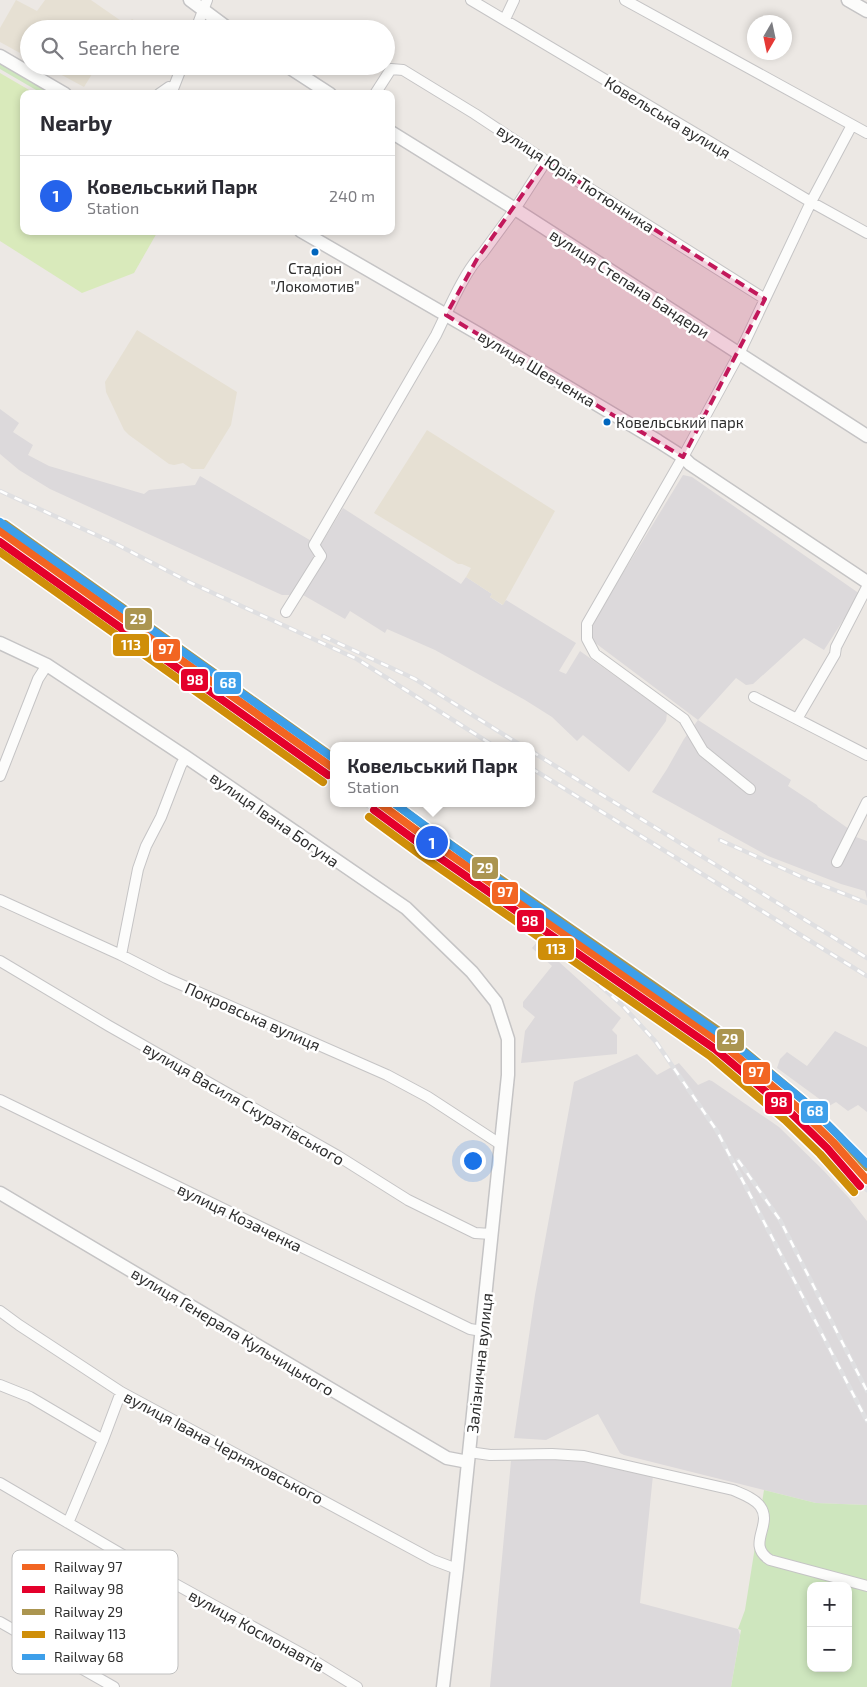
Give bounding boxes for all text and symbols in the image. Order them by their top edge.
north arrow [747,15,792,60]
search box [20,20,395,75]
icon: search [38,34,66,62]
text: Search here [78,36,180,59]
street label: Ковельська вулиця [601,72,735,163]
text: Nearby [40,110,112,135]
street label: вулиця Юрія Тютюнника [493,120,658,237]
text: Ковельський Парк [87,175,258,198]
text: 1 [53,186,59,205]
text: 240 m [329,186,375,205]
text: Station [87,198,139,217]
street label: вулиця Степана Бандери [546,224,713,343]
marker: Стадіон "Локомотив" [310,247,320,257]
place label: Стадіон "Локомотив" [271,259,359,295]
street label: вулиця Шевченка [475,326,599,411]
place label: Ковельський парк [616,413,744,431]
marker: Ковельський парк [602,417,612,427]
line badge: 29 [124,607,153,631]
text: 29 [130,610,146,627]
line badge: 113 [112,633,150,657]
text: 113 [121,636,141,653]
line badge: 97 [152,638,181,662]
text: 97 [158,640,174,657]
line badge: 98 [180,668,209,692]
text: 98 [187,671,203,688]
line badge: 68 [213,671,242,695]
text: 68 [220,674,236,691]
popup [330,742,535,807]
text: Ковельський Парк [347,754,518,777]
street label: вулиця Івана Богуна [206,767,343,872]
text: Station [347,777,399,796]
pin: 1 [416,823,448,861]
line badge: 29 [471,856,499,880]
text: 29 [477,859,493,876]
line badge: 97 [491,881,519,905]
text: 97 [497,883,513,900]
line badge: 98 [516,909,545,933]
text: 98 [522,912,538,929]
line badge: 113 [537,937,575,961]
text: 113 [546,940,566,957]
street label: Покровська вулиця [182,978,324,1055]
line badge: 29 [716,1028,745,1052]
text: 29 [722,1030,738,1047]
street label: вулиця Василя Скуратівського [139,1037,348,1169]
line badge: 97 [742,1061,771,1085]
text: 97 [748,1063,764,1080]
line badge: 98 [764,1091,793,1115]
text: 98 [771,1093,787,1110]
line badge: 68 [800,1100,829,1124]
text: 68 [807,1102,823,1119]
your location [460,1148,486,1174]
street label: вулиця Козаченка [174,1179,305,1256]
street label: вулиця Генерала Кульчицького [128,1263,338,1400]
street label: Залізнична вулиця [462,1292,497,1434]
street label: вулиця Івана Черняховського [121,1386,327,1509]
legend [12,1550,178,1674]
text: Railway 97 [54,1558,122,1575]
text: Railway 98 [54,1580,124,1597]
map controls [807,1582,852,1672]
button: + [807,1582,852,1627]
street label: вулиця Космонавтів [185,1585,328,1676]
text: Railway 29 [54,1603,123,1620]
text: Railway 113 [54,1625,126,1642]
button: − [807,1627,852,1672]
text: Railway 68 [54,1648,124,1665]

